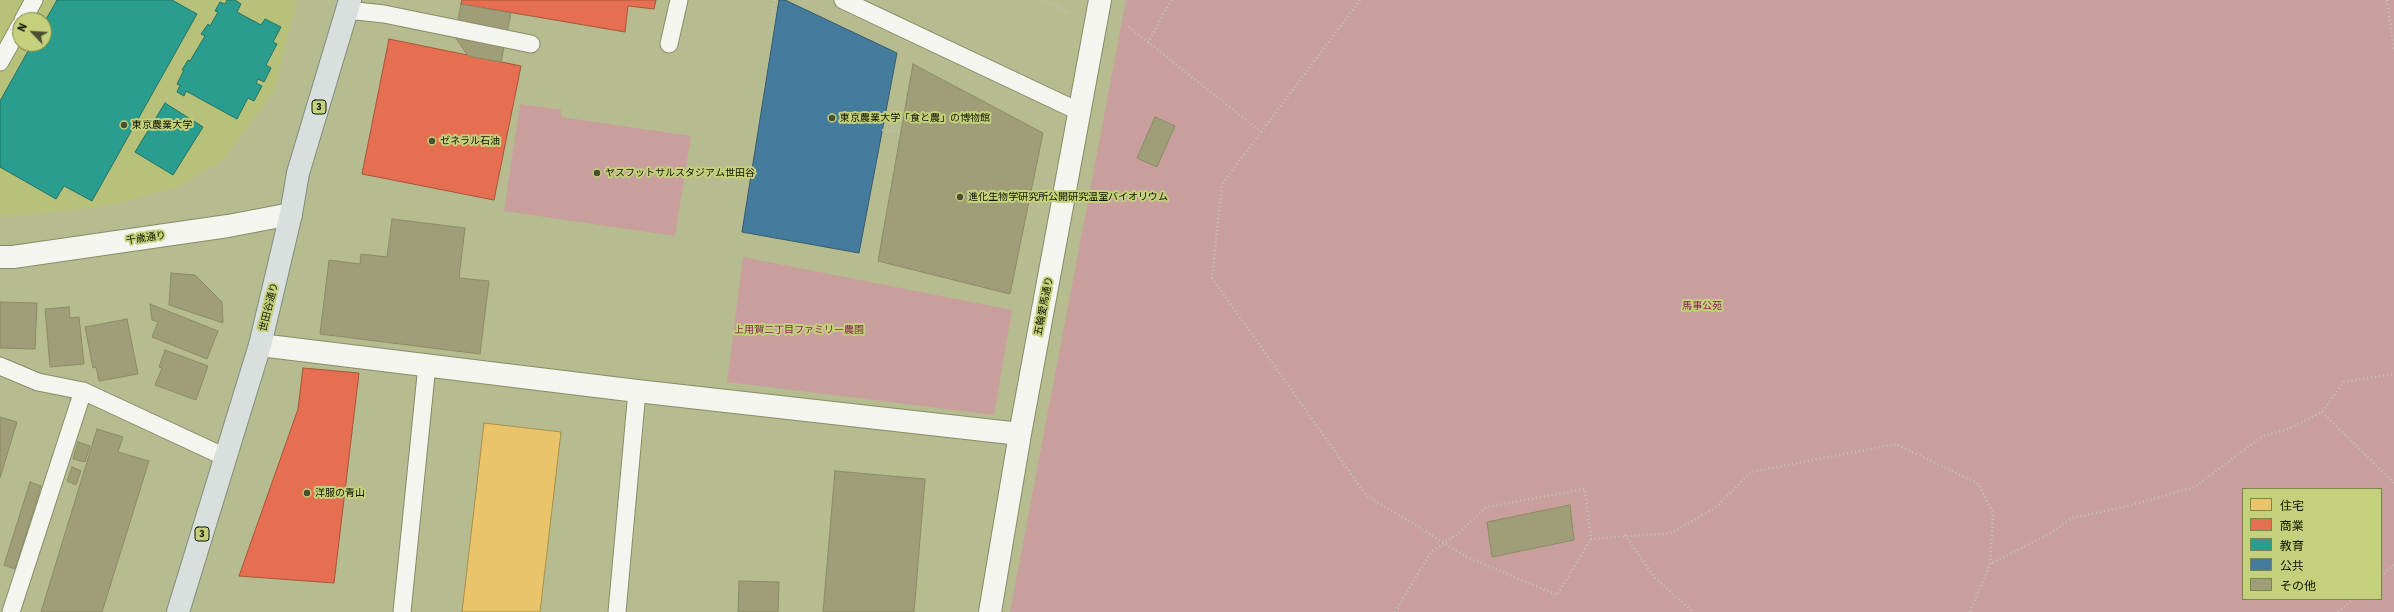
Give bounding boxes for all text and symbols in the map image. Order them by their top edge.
north arrow [12,12,52,52]
text: N [14,21,30,34]
road number: 3 [312,100,326,114]
place label: 東京農業大学「食と農」の博物館 [840,112,990,124]
marker: 東京農業大学「食と農」の博物館 [827,113,837,123]
place label: 東京農業大学 [132,119,192,131]
marker: 東京農業大学 [119,120,129,130]
place label: ゼネラル石油 [440,135,500,147]
marker: ゼネラル石油 [427,136,437,146]
place label: ヤスフットサルスタジアム世田谷 [605,167,755,179]
marker: ヤスフットサルスタジアム世田谷 [592,168,602,178]
place label: 進化生物学研究所公開研究温室バイオリウム [968,191,1168,203]
marker: 進化生物学研究所公開研究温室バイオリウム [955,192,965,202]
street label: 千歳通り [125,229,167,247]
street label: 五輪愛馬通り [1032,275,1056,337]
street label: 世田谷通り [257,281,281,333]
park label: 馬事公苑 [1682,300,1722,312]
park label: 上用賀二丁目ファミリー農園 [734,324,864,336]
place label: 洋服の青山 [315,487,365,499]
marker: 洋服の青山 [302,488,312,498]
legend [2242,488,2382,600]
text: 住宅 [2280,498,2304,513]
text: 商業 [2280,518,2304,533]
road number: 3 [195,527,209,541]
text: 教育 [2280,538,2304,553]
text: 公共 [2280,558,2304,573]
text: その他 [2280,578,2316,593]

